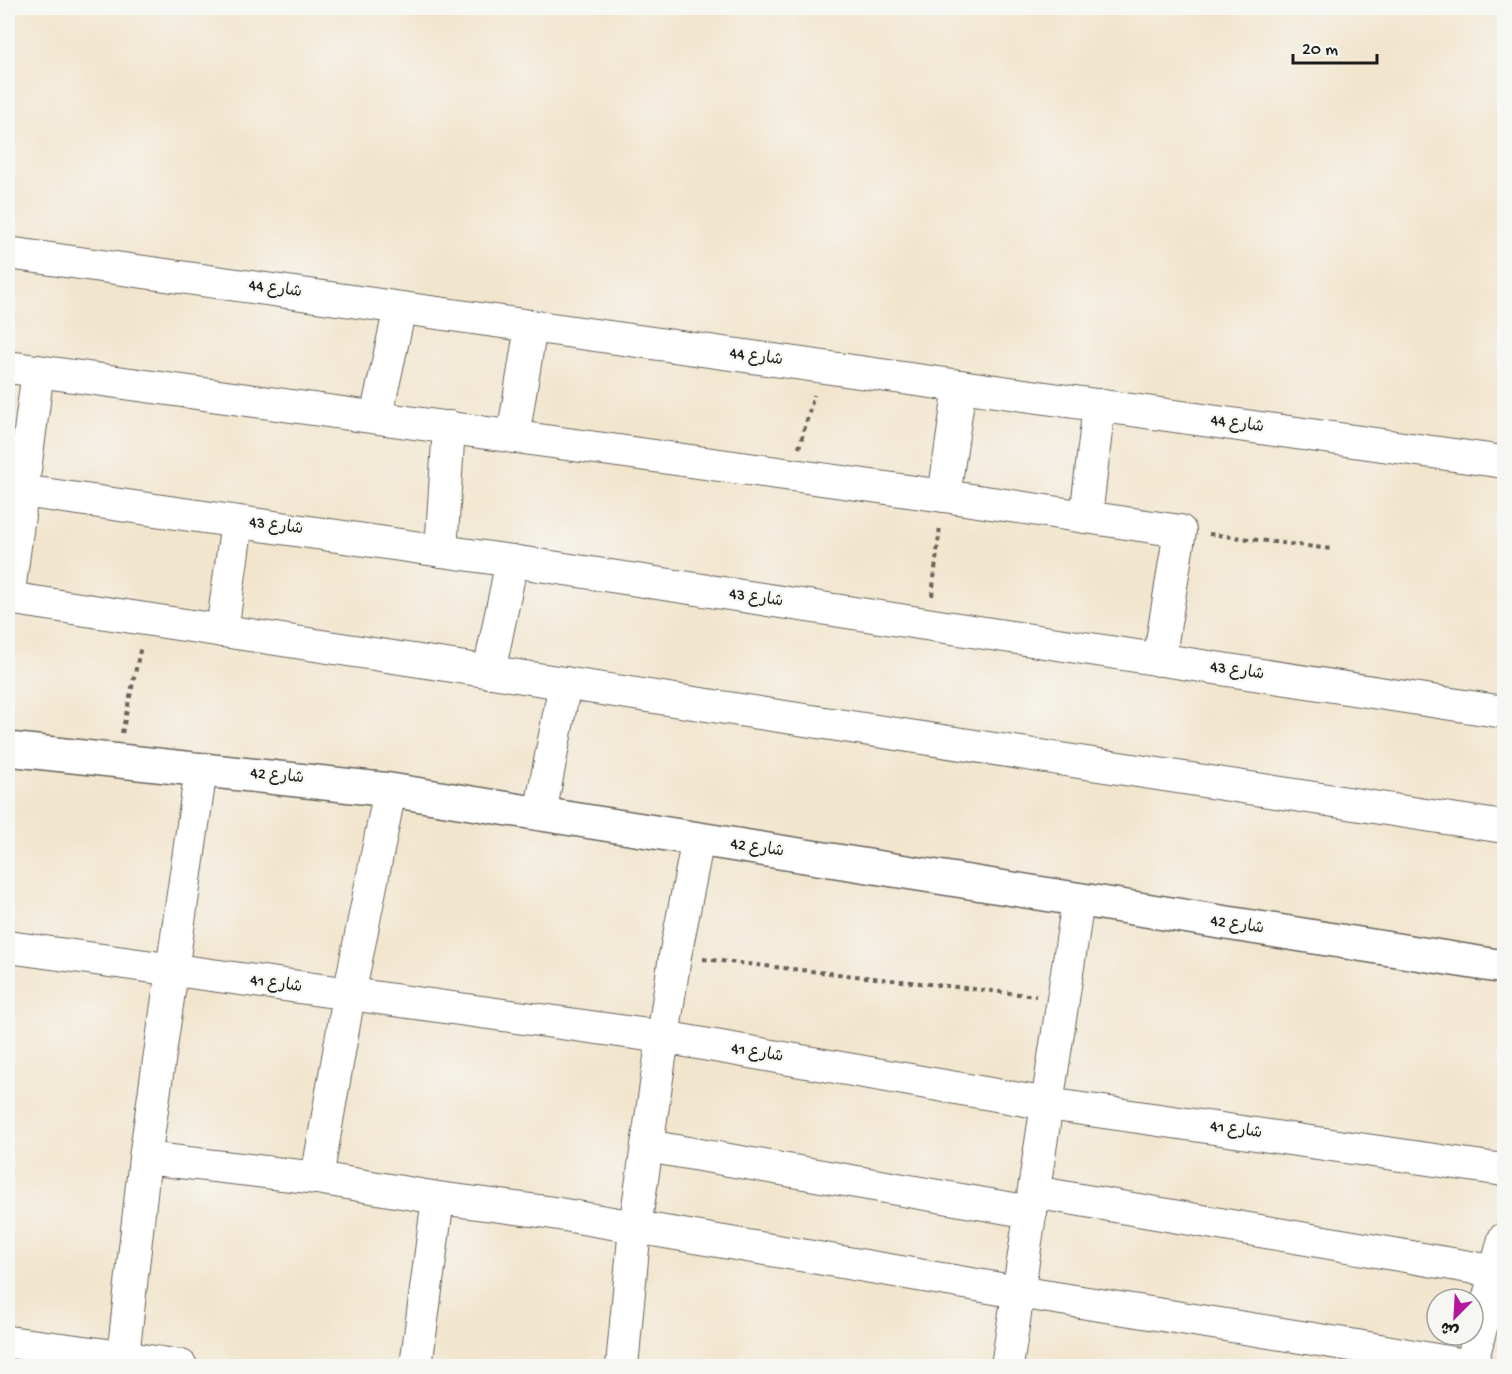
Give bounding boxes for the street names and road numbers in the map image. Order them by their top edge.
street label: شارع 44 [247,277,303,303]
street label: شارع 44 [728,345,784,371]
street label: شارع 44 [1209,412,1265,438]
street label: شارع 43 [248,514,304,540]
street label: شارع 43 [728,585,784,613]
street label: شارع 43 [1209,658,1265,686]
street label: شارع 42 [249,765,305,789]
street label: شارع 42 [729,835,785,863]
street label: شارع 42 [1209,912,1265,940]
street label: شارع 41 [249,972,303,998]
street label: شارع 41 [730,1040,784,1068]
street label: شارع 41 [1209,1118,1263,1144]

